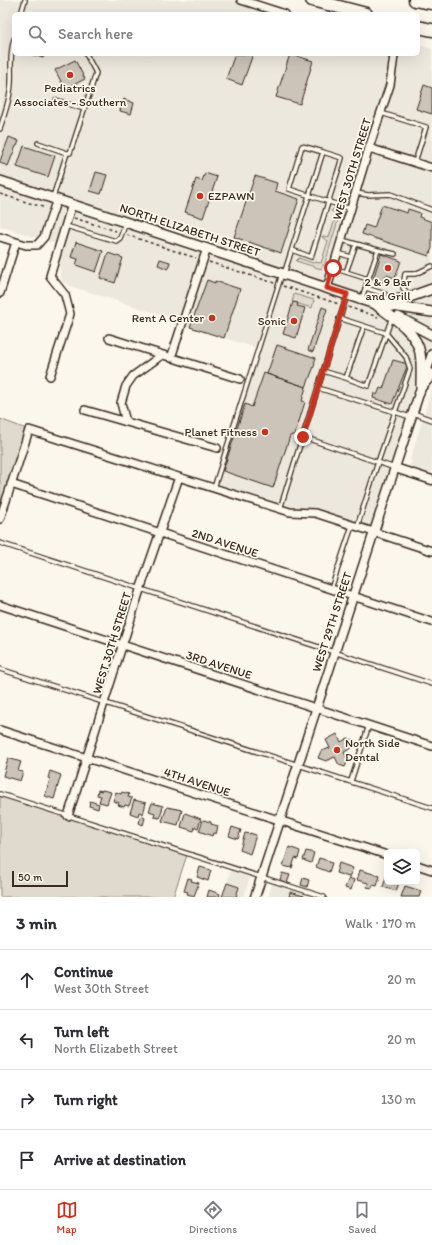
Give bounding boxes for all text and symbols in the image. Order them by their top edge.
search box [12,12,420,56]
icon: search [26,23,48,45]
text: Search here [58,25,133,43]
marker: Pediatrics Associates - Southern [65,70,75,80]
place label: Pediatrics Associates - Southern [14,81,127,109]
street label: WEST 30TH STREET [330,116,374,222]
place label: EZPAWN [208,189,254,203]
marker: EZPAWN [195,191,205,201]
street label: NORTH ELIZABETH STREET [118,201,262,259]
route start [324,259,342,277]
marker: 2 & 9 Bar and Grill [383,263,393,273]
place label: 2 & 9 Bar and Grill [364,275,412,303]
place label: Rent A Center [132,311,204,325]
marker: Rent A Center [207,313,217,323]
place label: Sonic [258,314,287,328]
marker: Sonic [289,316,299,326]
place label: Planet Fitness [185,425,257,439]
marker: Planet Fitness [260,427,270,437]
route end [294,428,312,446]
street label: 2ND AVENUE [190,526,260,560]
street label: WEST 29TH STREET [309,570,355,674]
street label: WEST 30TH STREET [90,590,134,696]
street label: 3RD AVENUE [184,648,254,682]
place label: North Side Dental [345,736,400,764]
marker: North Side Dental [332,745,342,755]
street label: 4TH AVENUE [162,765,232,799]
map controls [384,849,420,885]
button: layers [384,849,420,885]
scale bar [12,869,68,888]
text: 50 m [18,871,42,884]
text: 3 min [16,913,57,933]
text: Walk · 170 m [345,916,416,931]
text: Continue [54,963,113,981]
icon: ahead [16,969,38,991]
text: 20 m [387,972,416,987]
text: West 30th Street [54,981,149,996]
text: Turn left [54,1023,109,1041]
icon: left [16,1029,38,1051]
text: 20 m [387,1032,416,1047]
text: North Elizabeth Street [54,1041,178,1056]
icon: right [16,1089,38,1111]
text: Turn right [54,1091,118,1109]
text: 130 m [381,1092,416,1107]
icon: arrive [16,1149,38,1171]
text: Arrive at destination [54,1151,186,1169]
tab: Map [56,1199,78,1236]
tab: Directions [189,1199,237,1236]
tab: Saved [348,1199,376,1236]

